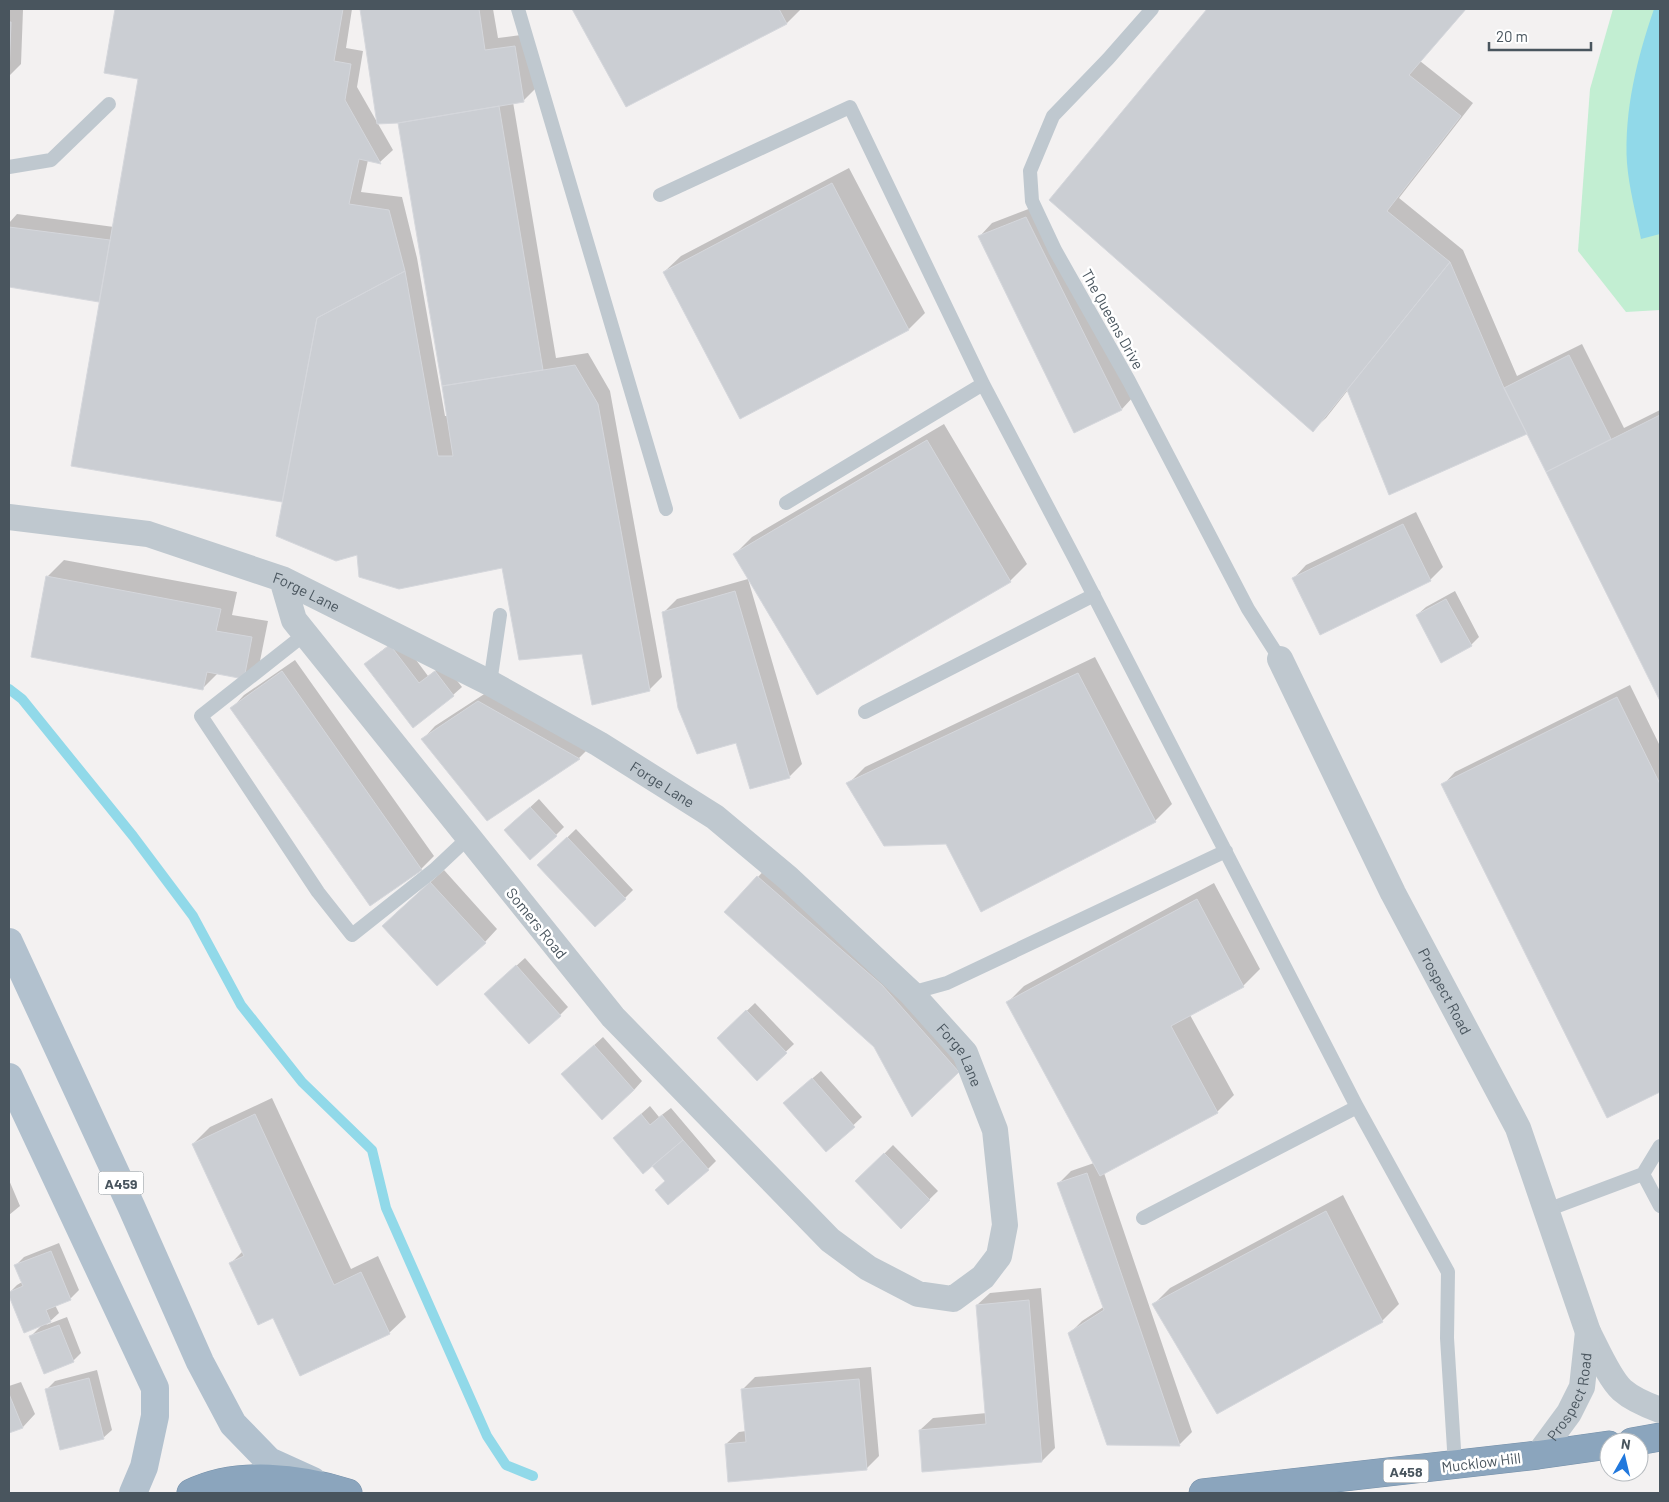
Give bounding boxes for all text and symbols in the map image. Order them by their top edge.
scale bar [1489,20,1592,52]
text: 20 m [1496,27,1528,45]
street label: The Queens Drive [1078,266,1148,372]
street label: Forge Lane [271,568,343,616]
street label: Forge Lane [627,757,698,811]
street label: Somers Road [503,884,571,962]
street label: Prospect Road [1415,945,1476,1037]
street label: Forge Lane [933,1019,986,1089]
road number: A459 [98,1172,144,1194]
street label: Prospect Road [1543,1352,1595,1444]
north arrow [1599,1432,1649,1482]
text: N [1620,1435,1632,1453]
street label: Mucklow Hill [1440,1448,1522,1476]
road number: A458 [1384,1460,1428,1482]

